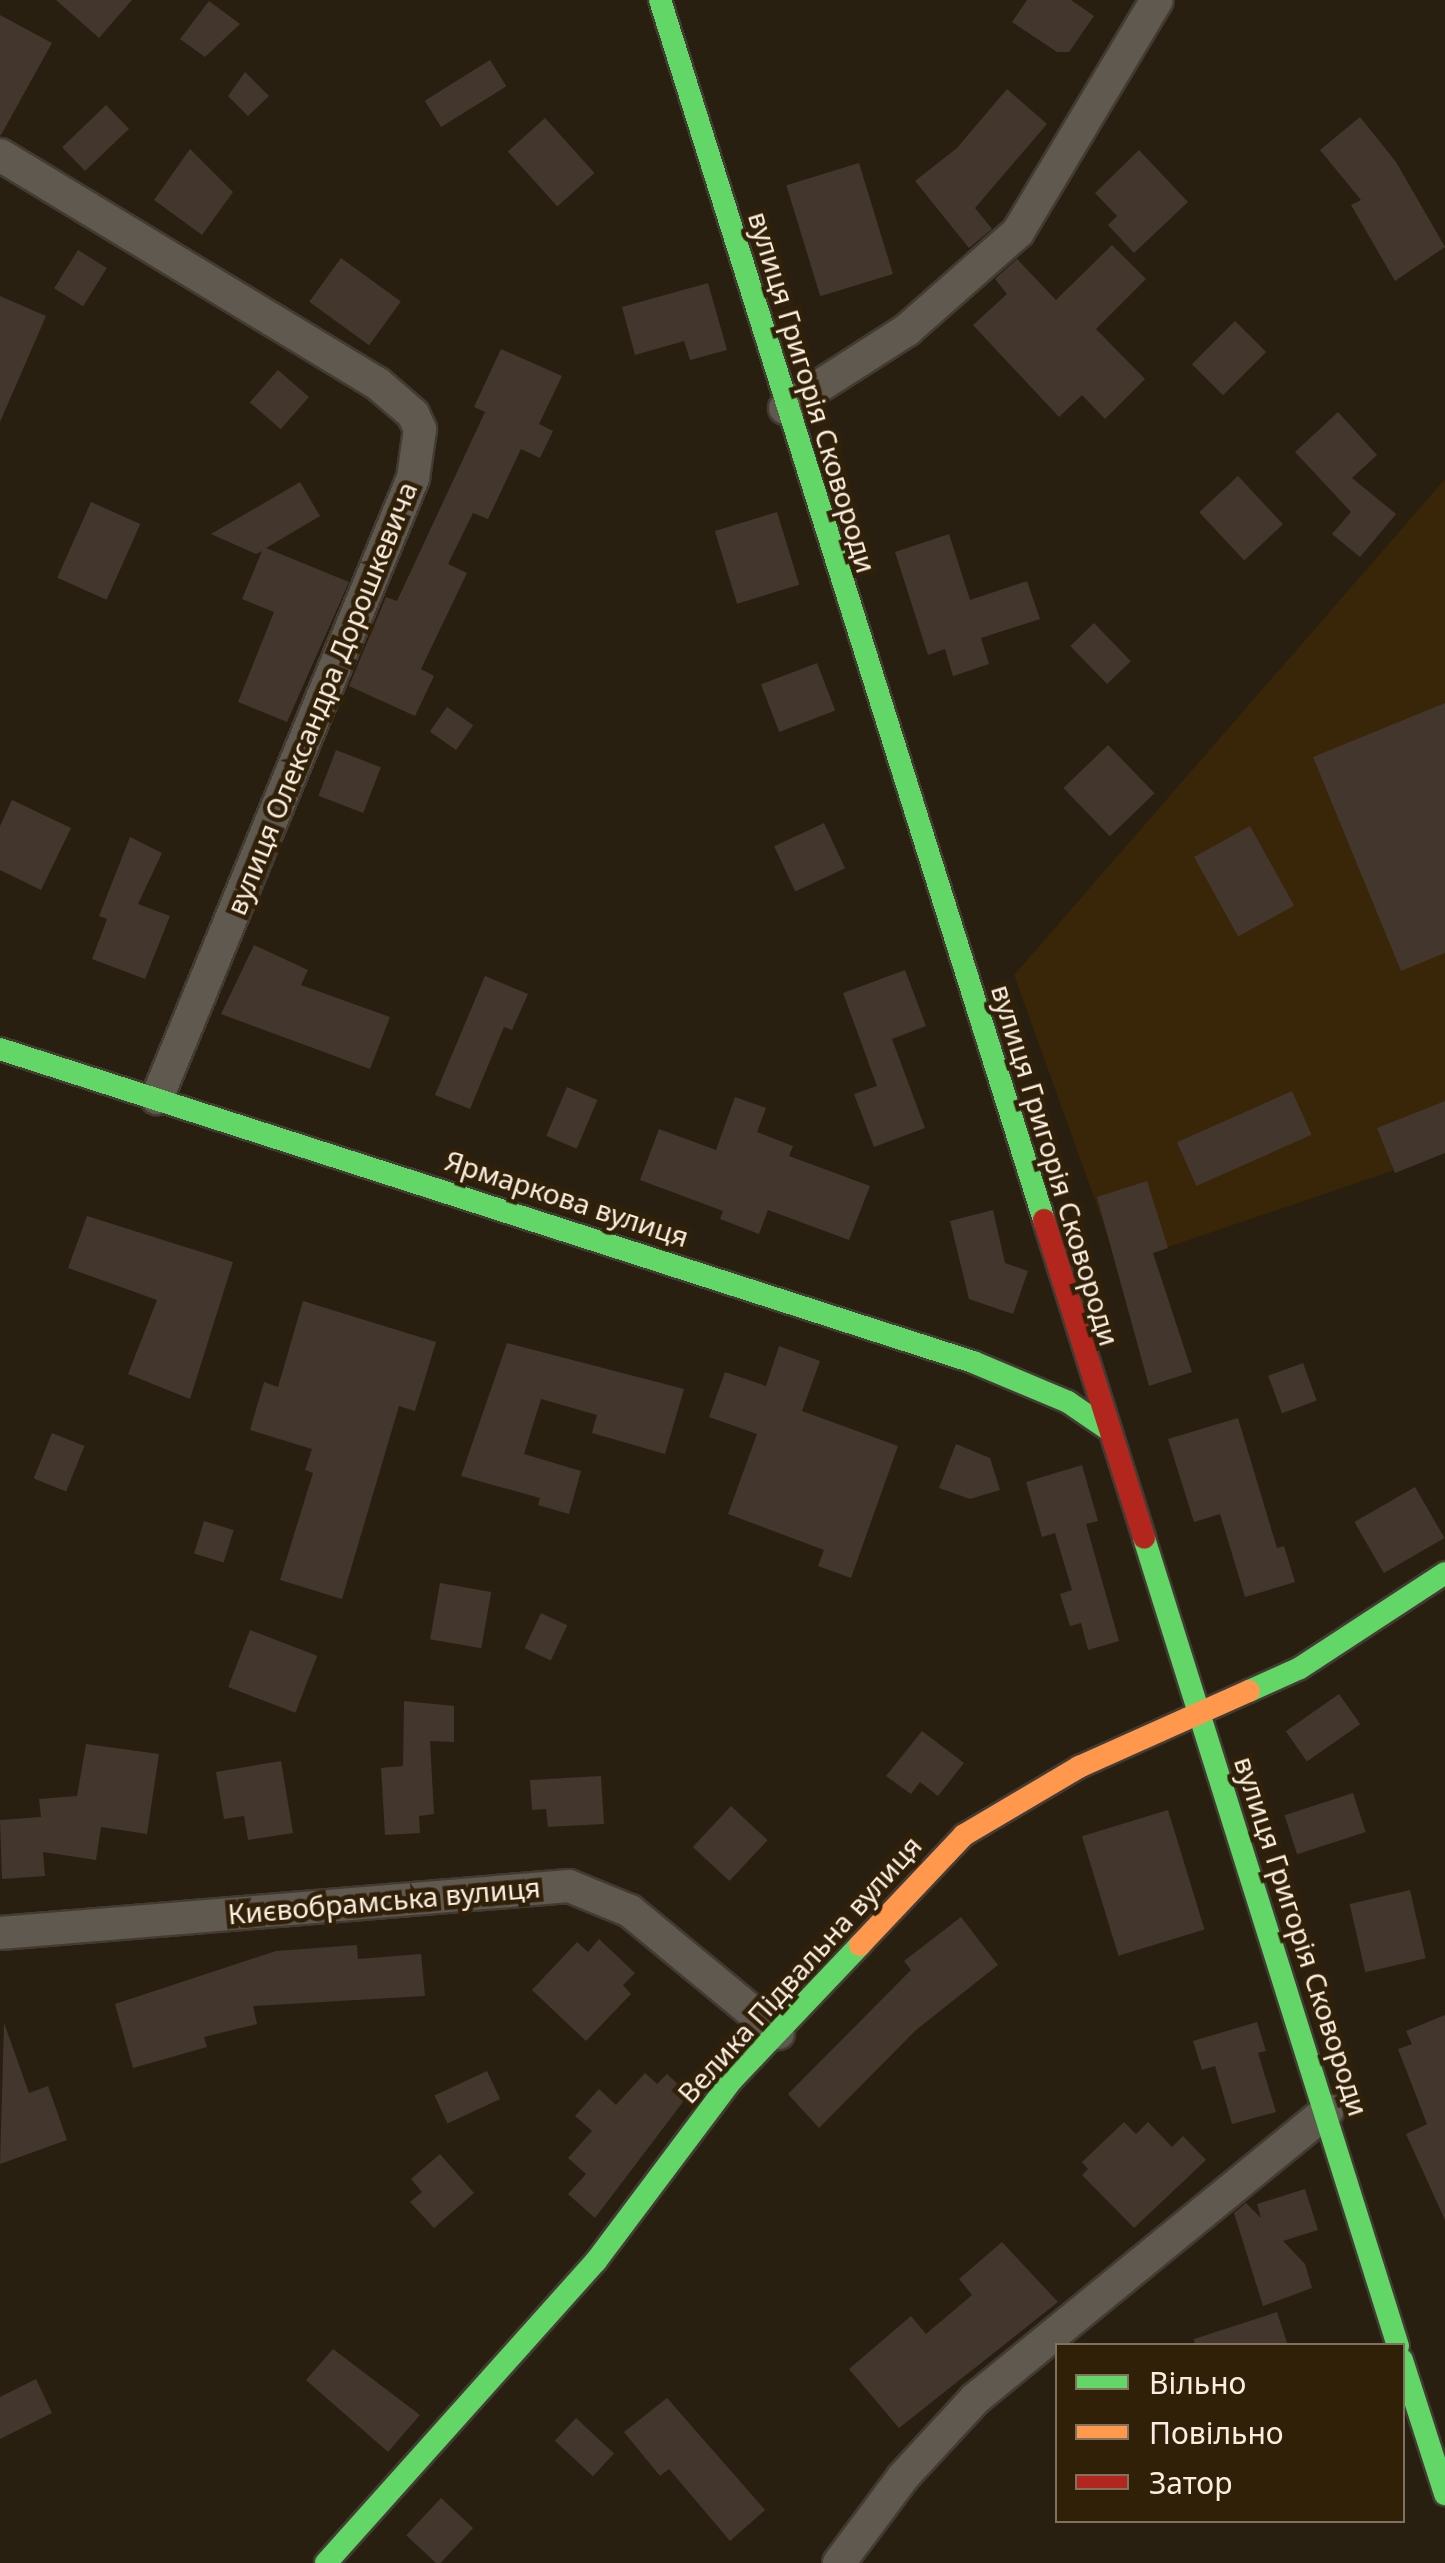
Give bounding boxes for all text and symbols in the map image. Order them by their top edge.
street label: вулиця Григорія Сковороди [742,207,884,577]
street label: вулиця Олександра Дорошкевича [218,477,424,919]
street label: вулиця Григорія Сковороди [985,980,1127,1350]
street label: Ярмаркова вулиця [441,1143,693,1253]
street label: вулиця Григорія Сковороди [1228,1752,1376,2120]
street label: Велика Підвальна вулиця [670,1828,928,2110]
street label: Києвобрамська вулиця [226,1870,542,1930]
legend [1055,2343,1405,2523]
text: Вільно [1149,2362,1246,2403]
text: Повільно [1149,2412,1284,2453]
text: Затор [1149,2462,1232,2503]

